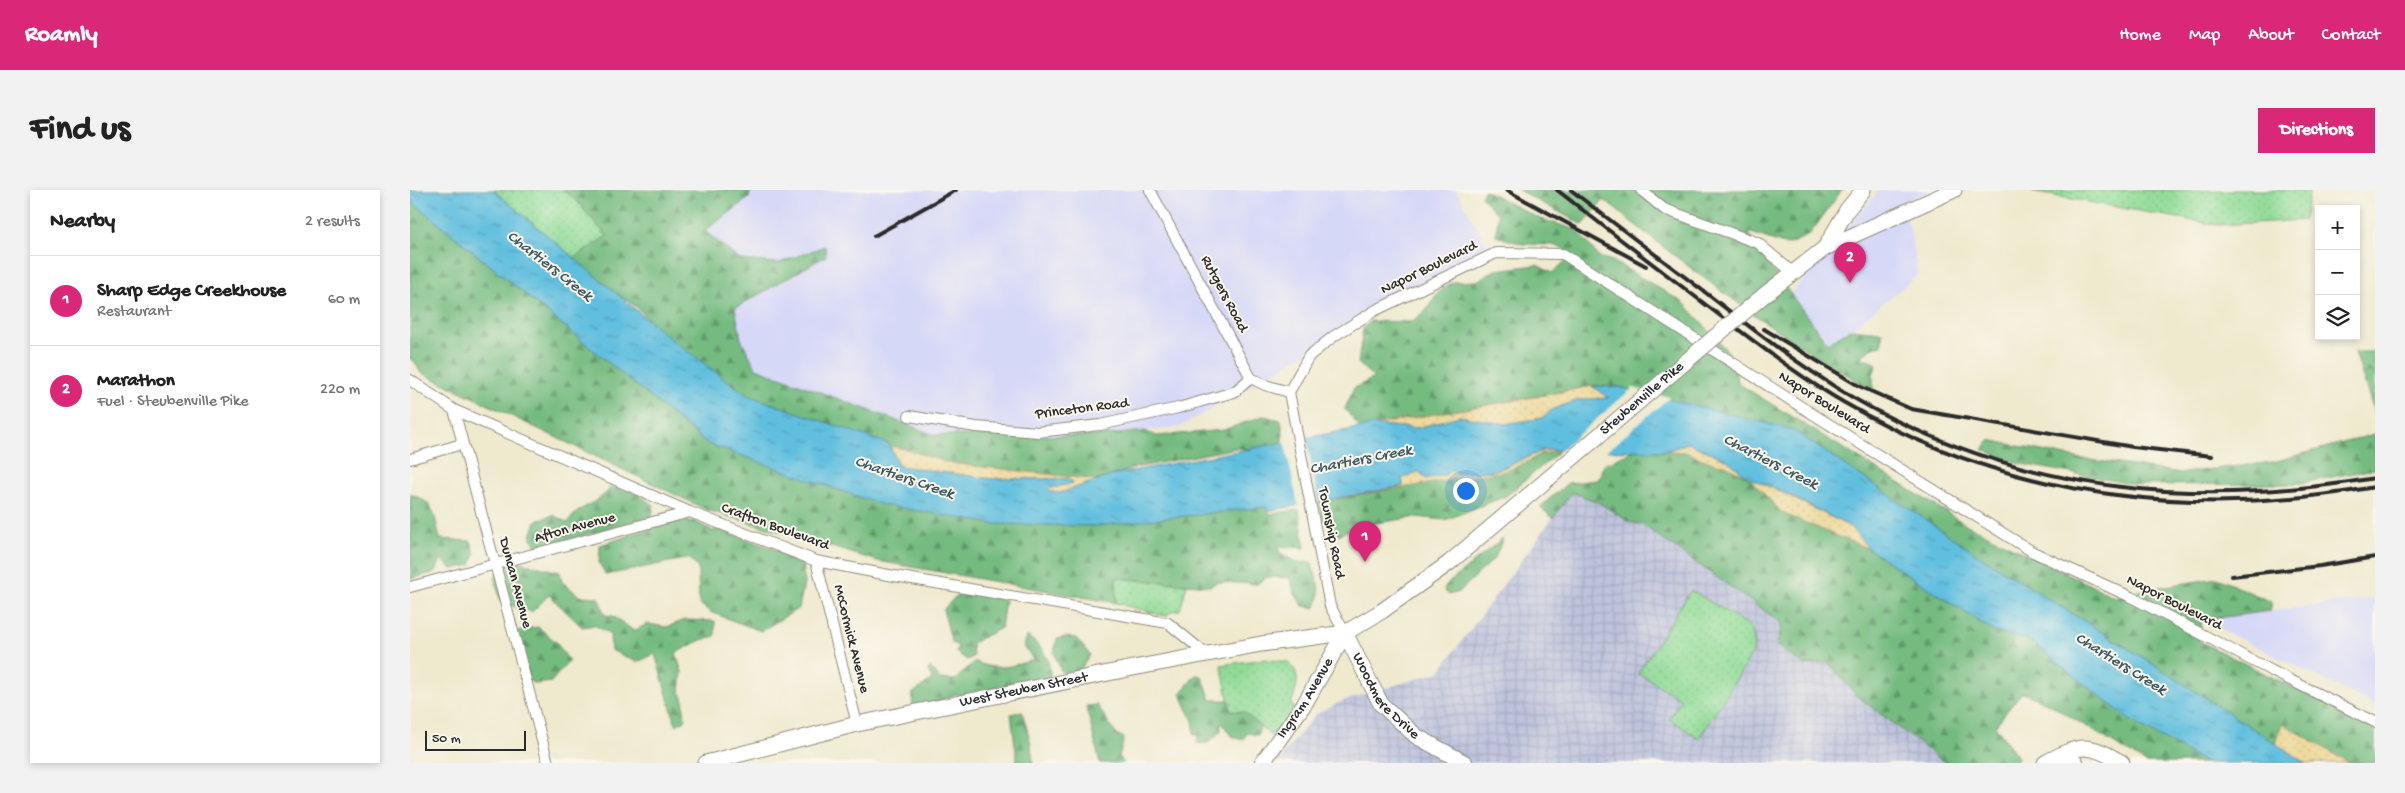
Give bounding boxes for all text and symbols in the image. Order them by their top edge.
text: Roamly [25,21,98,50]
text: Home [2119,25,2161,46]
text: Map [2189,25,2220,46]
text: About [2248,25,2294,46]
text: Contact [2322,25,2380,46]
button: Directions [2258,108,2375,153]
text: Find us [30,110,130,151]
map controls [2315,205,2360,340]
button: + [2315,205,2360,250]
text: Nearby [50,210,115,235]
text: 2 results [305,213,360,232]
water label: Chartiers Creek [502,228,597,307]
street label: Napor Boulevard [1378,236,1481,299]
pin: 2 [1834,242,1866,283]
button: − [2315,250,2360,295]
street label: Rutgers Road [1196,252,1252,337]
text: Sharp Edge Creekhouse [97,280,286,303]
text: 1 [63,291,69,310]
text: 60 m [328,291,360,310]
button: layers [2315,295,2360,340]
text: Restaurant [97,303,171,322]
street label: Steubenville Pike [1597,358,1688,439]
street label: Napor Boulevard [1775,368,1874,439]
text: Marathon [97,370,175,393]
text: 2 [62,381,70,400]
text: 220 m [320,381,360,400]
text: Fuel · Steubenville Pike [97,393,248,412]
street label: Princeton Road [1033,394,1131,424]
water label: Chartiers Creek [1720,431,1822,496]
water label: Chartiers Creek [1308,441,1415,480]
water label: Chartiers Creek [852,453,958,505]
your location [1453,478,1479,504]
street label: Township Road [1313,485,1349,581]
street label: Crafton Boulevard [719,499,833,555]
street label: Afton Avenue [533,508,618,547]
pin: 1 [1349,521,1381,562]
street label: Duncan Avenue [494,535,536,631]
street label: Napor Boulevard [2123,571,2226,635]
street label: McCormick Avenue [829,583,873,695]
water label: Chartiers Creek [2071,630,2170,701]
street label: Woodmere Drive [1348,650,1423,744]
street label: Ingram Avenue [1273,655,1338,742]
street label: West Steuben Street [958,668,1091,712]
scale bar [425,728,526,751]
text: 50 m [432,731,461,748]

